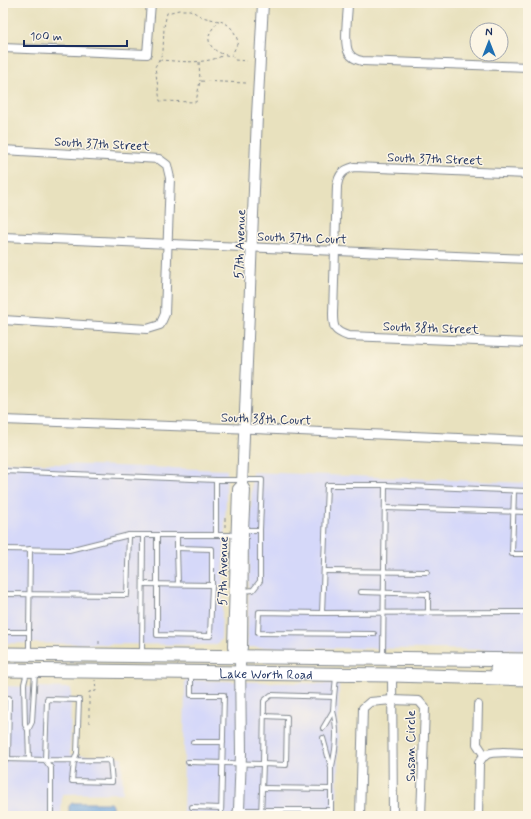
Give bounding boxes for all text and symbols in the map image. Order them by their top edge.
scale bar [24,22,127,48]
north arrow [469,22,509,62]
text: N [485,26,493,40]
text: 100 m [30,29,62,45]
street label: South 37th Street [54,134,151,156]
street label: South 37th Street [387,149,483,170]
street label: 57th Avenue [231,209,250,279]
street label: South 37th Court [257,228,347,249]
street label: South 38th Street [382,318,480,339]
street label: South 38th Court [220,409,311,430]
street label: 57th Avenue [214,536,233,606]
street label: Lake Worth Road [219,666,313,684]
street label: Susan Circle [403,710,420,782]

